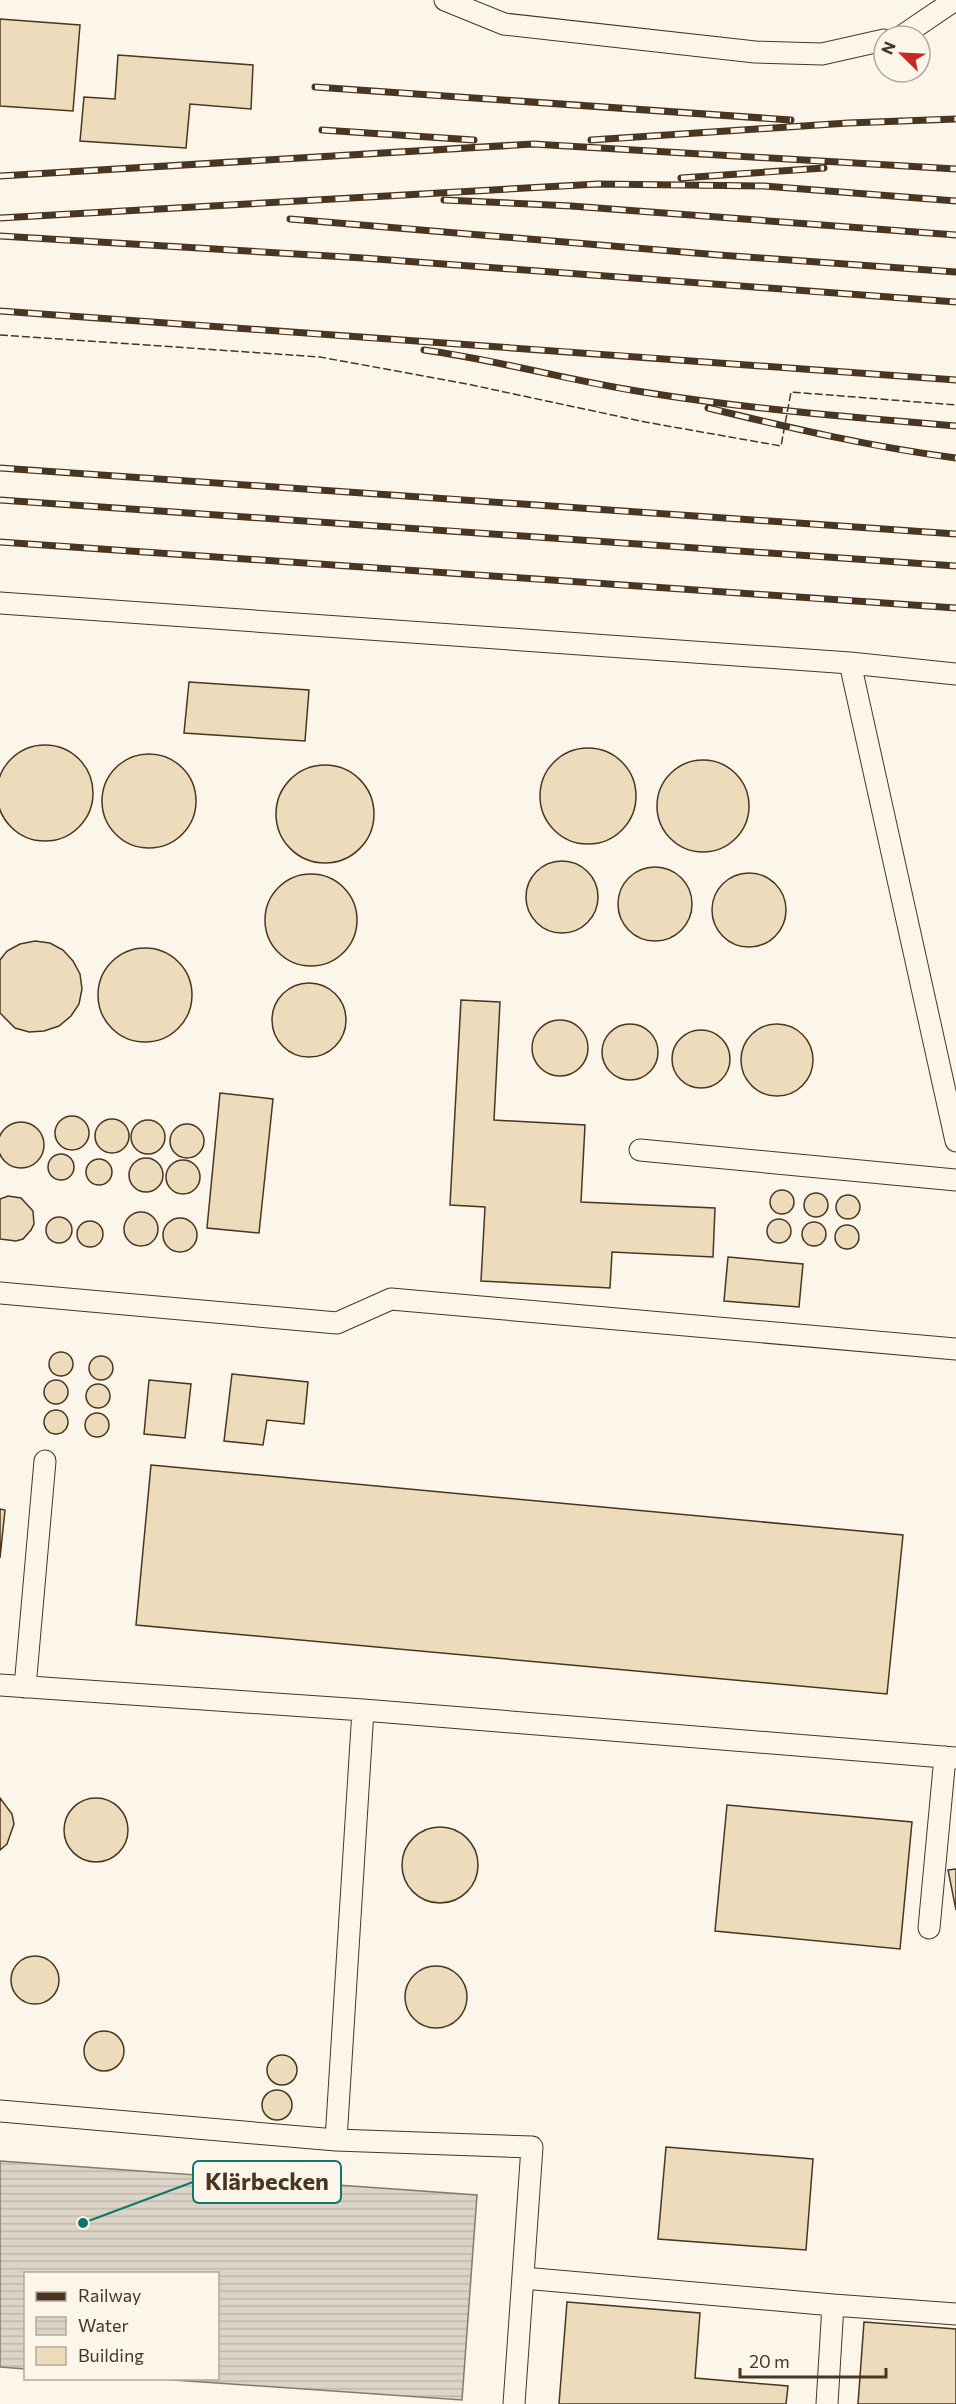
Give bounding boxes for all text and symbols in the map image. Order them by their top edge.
north arrow [872,24,932,84]
text: N [877,38,899,57]
callout: Klärbecken [193,2161,341,2203]
text: Klärbecken [205,2166,329,2195]
legend [24,2272,219,2380]
text: Railway [78,2284,141,2306]
text: Water [78,2314,129,2336]
scale bar [740,2341,886,2379]
text: Building [78,2344,144,2366]
text: 20 m [749,2350,790,2372]

